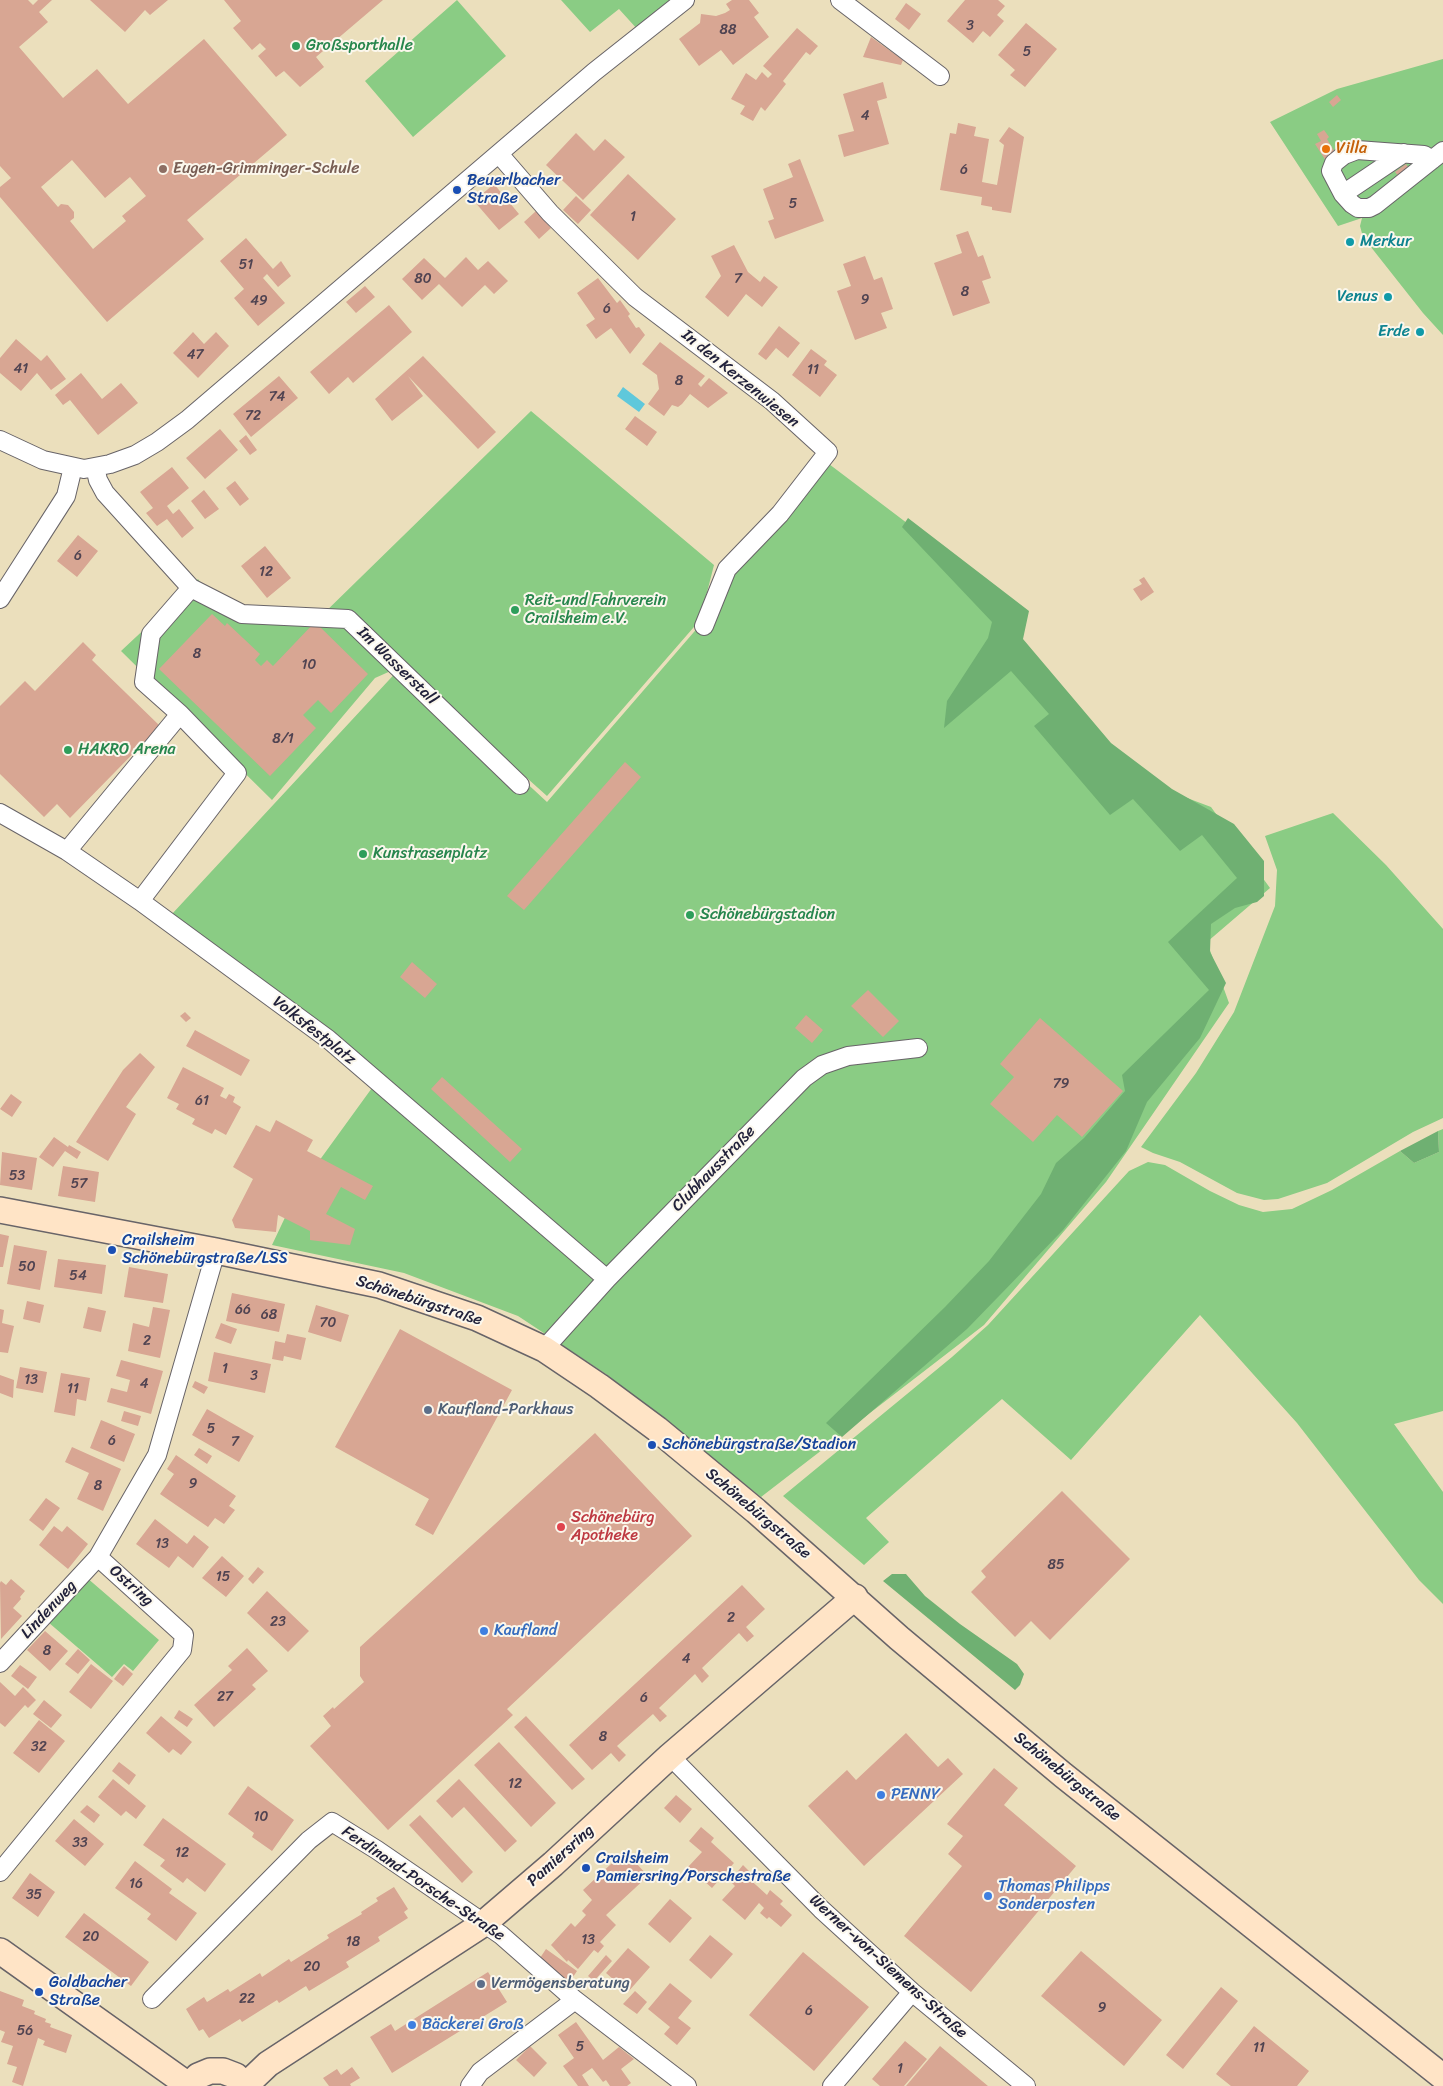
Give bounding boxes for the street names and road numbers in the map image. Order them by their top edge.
street label: In den Kerzenwiesen [677,326,803,432]
street label: Im Wasserstall [353,623,441,709]
street label: Volksfestplatz [269,993,359,1069]
street label: Clubhausstraße [668,1122,760,1216]
street label: Schönebürgstraße [353,1272,485,1330]
street label: Schönebürgstraße [701,1464,815,1564]
street label: Ostring [105,1561,157,1611]
street label: Lindenweg [17,1577,81,1643]
street label: Schönebürgstraße [1010,1728,1124,1826]
street label: Pamiersring [524,1821,598,1891]
street label: Ferdinand-Porsche-Straße [338,1822,508,1946]
street label: Werner-von-Siemens-Straße [805,1891,971,2043]

